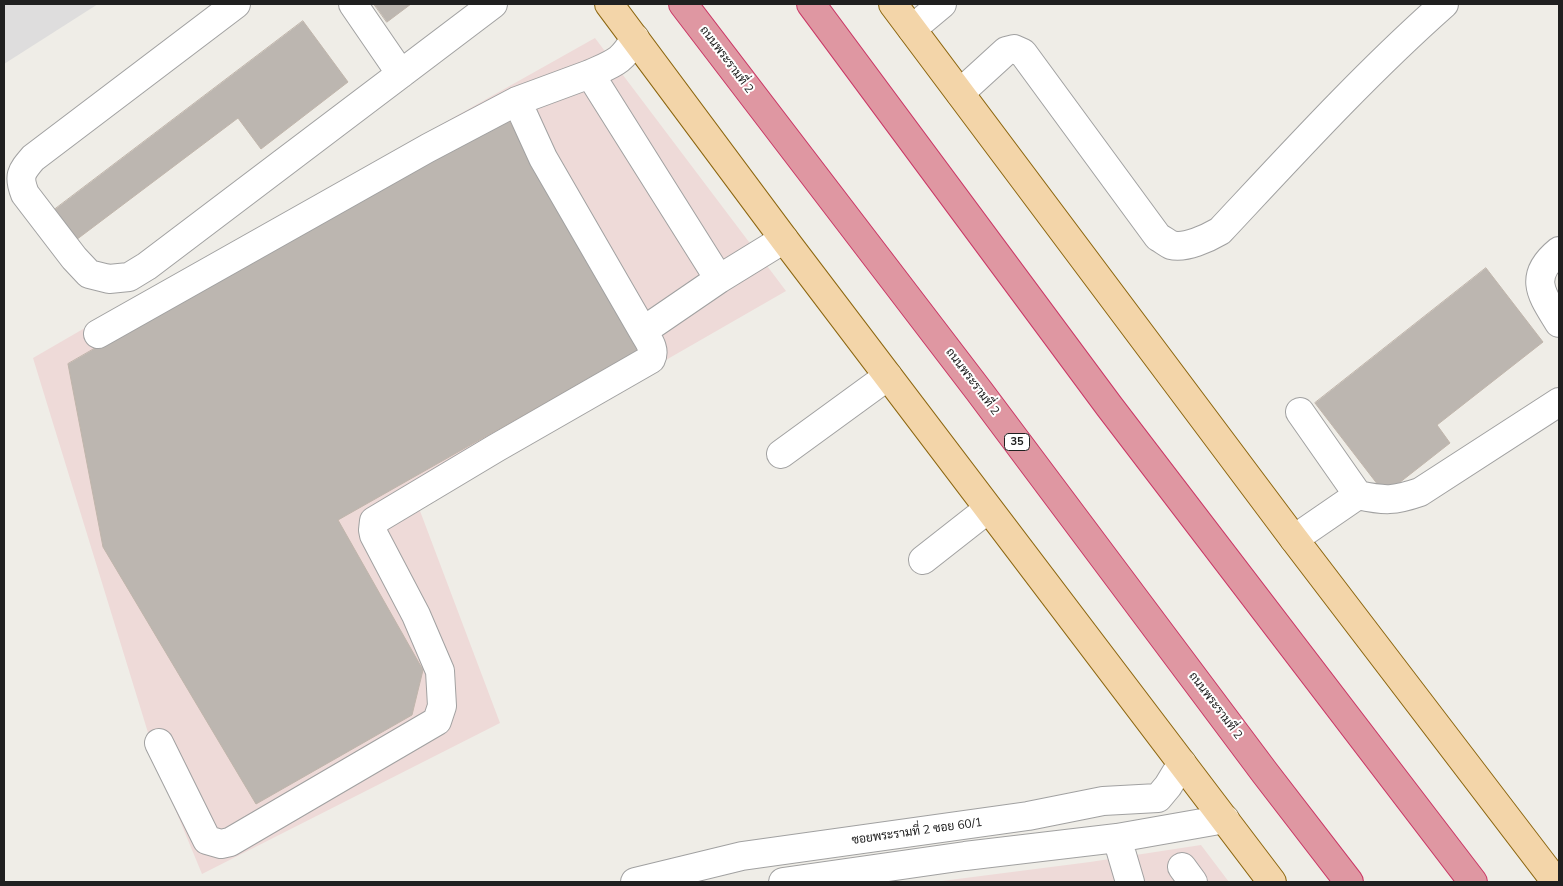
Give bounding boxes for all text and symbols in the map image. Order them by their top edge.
street label: ถนนพระรามที่ 2 [696,24,756,96]
street label: ถนนพระรามที่ 2 [942,346,1002,418]
road number: 35 [1004,434,1030,451]
street label: ถนนพระรามที่ 2 [1185,670,1245,742]
street label: ซอยพระรามที่ 2 ซอย 60/1 [851,816,983,848]

